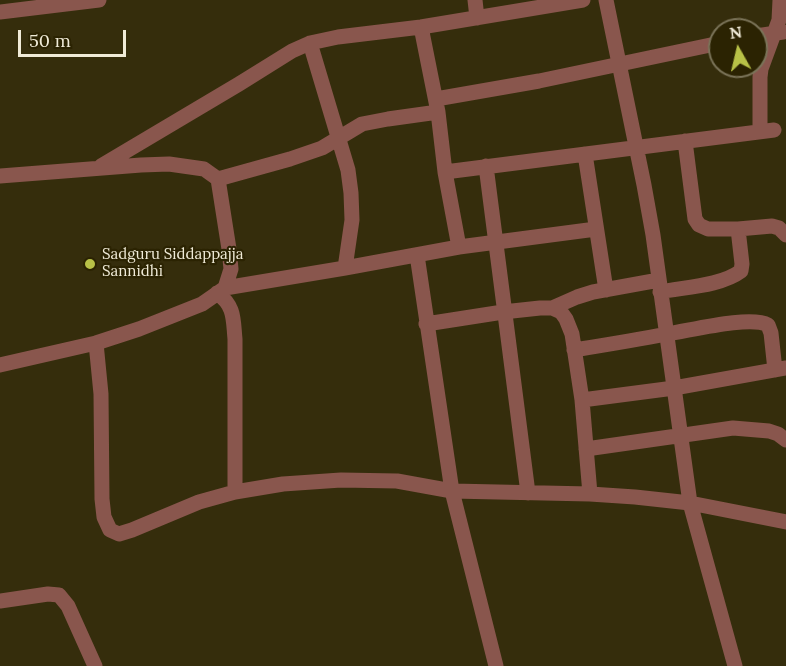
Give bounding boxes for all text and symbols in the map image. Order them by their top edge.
scale bar [21,18,129,56]
north arrow [708,18,768,78]
text: N [728,21,743,43]
text: 50 m [29,29,71,52]
place label: Sadguru Siddappajja Sannidhi [102,246,243,281]
marker: Sadguru Siddappajja Sannidhi [83,257,97,271]

